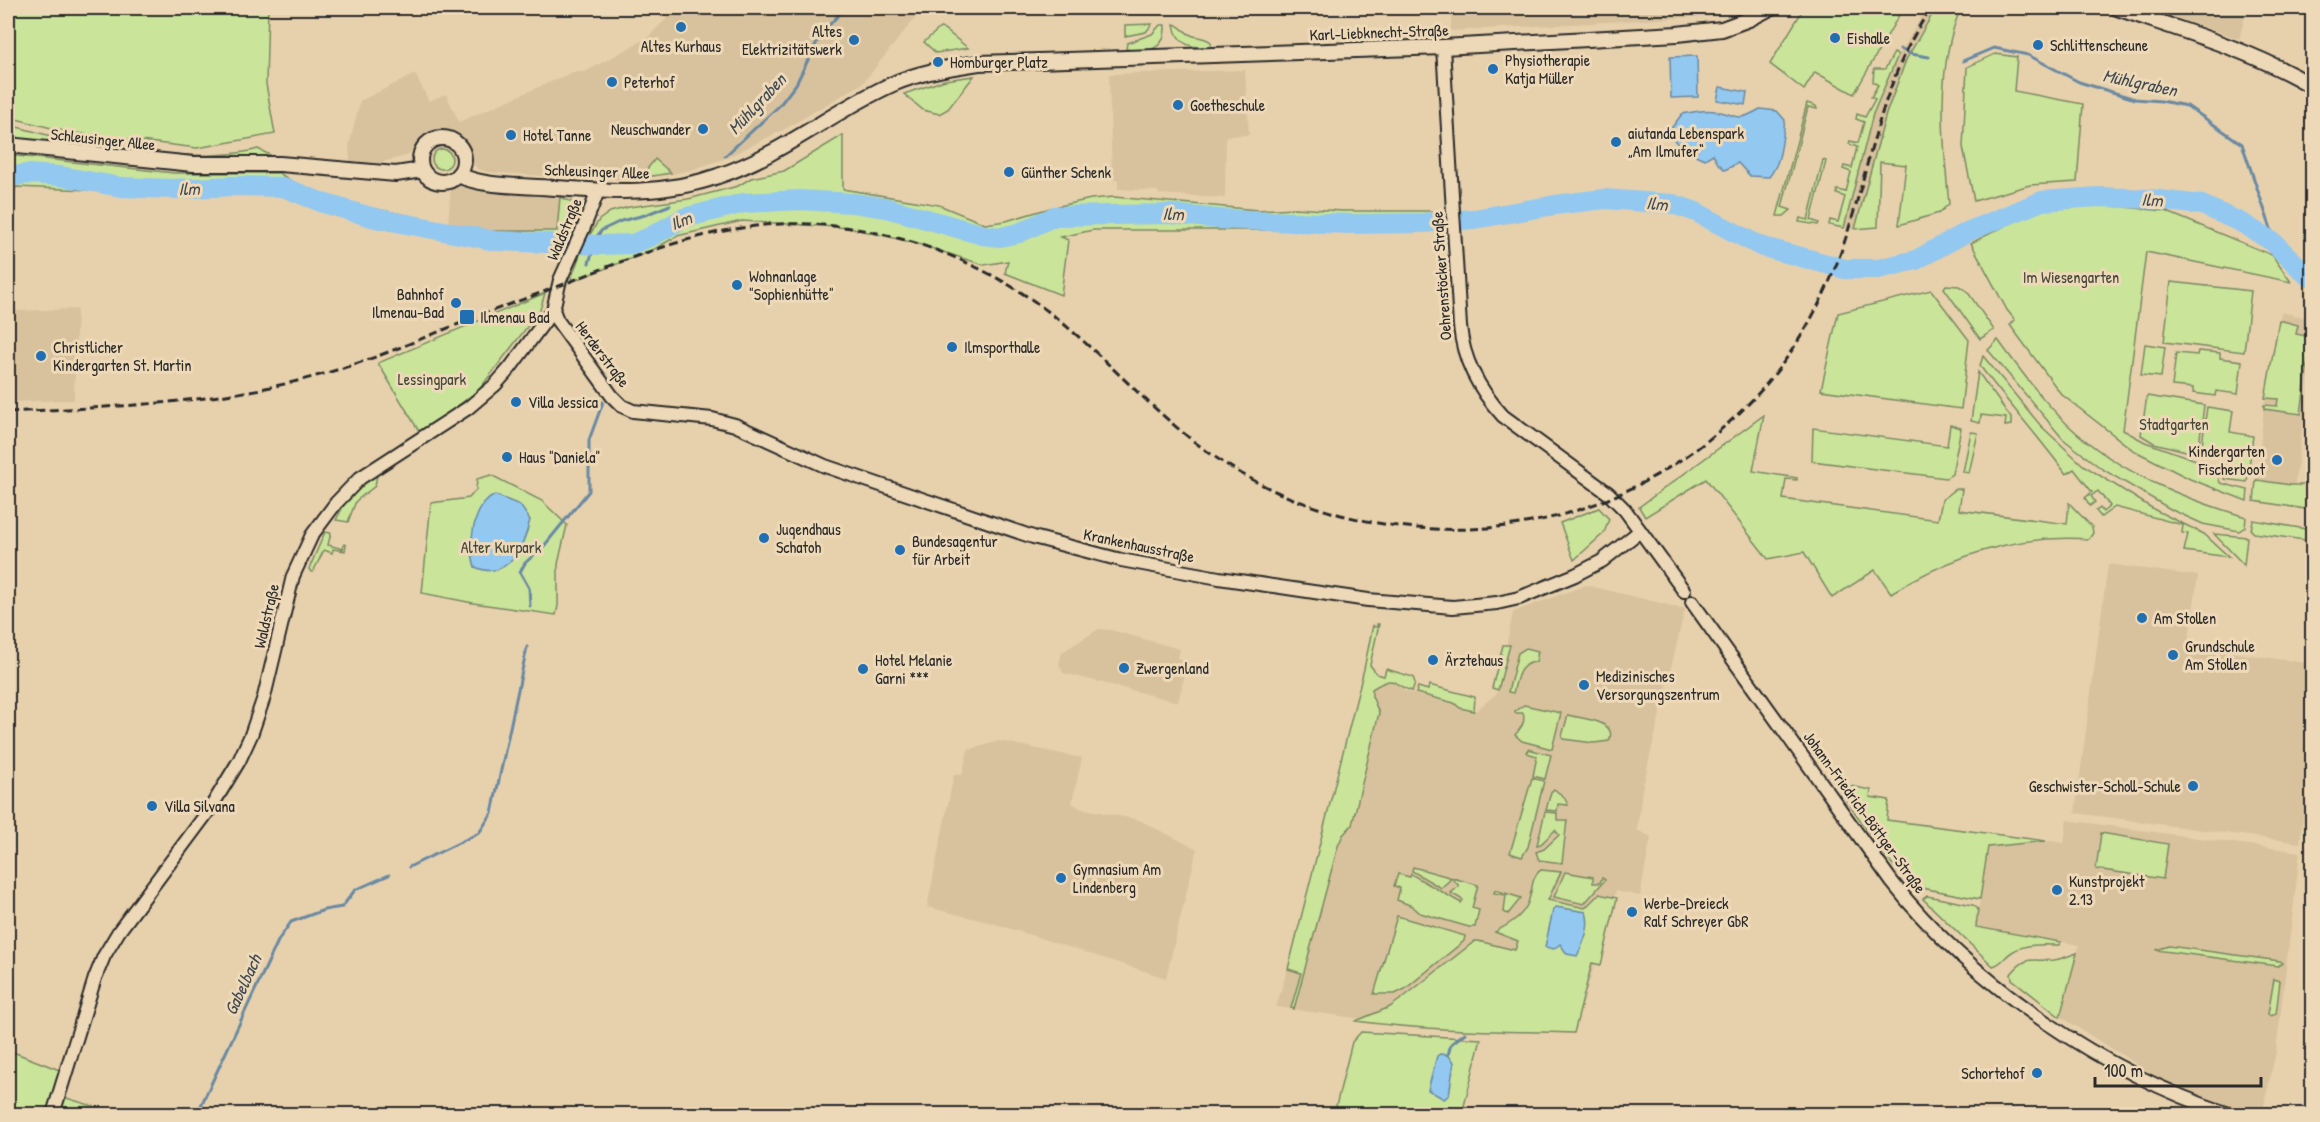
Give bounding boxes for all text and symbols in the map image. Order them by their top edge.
street label: Karl-Liebknecht-Straße [1309,19,1450,45]
marker: Altes Kurhaus [674,20,688,34]
place label: Altes Elektrizitätswerk [742,20,842,60]
place label: Eishalle [1847,27,1891,49]
marker: Eishalle [1828,31,1842,45]
marker: Altes Elektrizitätswerk [847,33,861,47]
place label: Schlittenscheune [2050,34,2149,56]
place label: Altes Kurhaus [641,35,721,57]
marker: Schlittenscheune [2031,38,2045,52]
place label: Physiotherapie Katja Müller [1505,49,1591,89]
place label: Homburger Platz [950,51,1048,73]
marker: Homburger Platz [931,55,945,69]
marker: Physiotherapie Katja Müller [1486,62,1500,76]
water label: Mühlgraben [2101,62,2181,103]
water label: Mühlgraben [722,66,793,140]
place label: Peterhof [624,71,675,93]
marker: Peterhof [605,75,619,89]
place label: Goetheschule [1190,94,1266,116]
marker: Goetheschule [1171,98,1185,112]
place label: Neuschwander [611,118,691,140]
marker: Neuschwander [696,122,710,136]
place label: aiutanda Lebenspark „Am Ilmufer“ [1628,122,1744,162]
street label: Schleusinger Allee [50,123,157,155]
place label: Hotel Tanne [523,124,592,146]
marker: Hotel Tanne [504,128,518,142]
marker: aiutanda Lebenspark „Am Ilmufer“ [1609,135,1623,149]
street label: Schleusinger Allee [544,158,651,184]
place label: Günther Schenk [1021,161,1112,183]
marker: Günther Schenk [1002,165,1016,179]
water label: Ilm [178,176,201,201]
water label: Ilm [2141,186,2164,213]
water label: Ilm [1645,190,1670,217]
street label: Waldstraße [541,194,587,263]
water label: Ilm [1162,201,1185,226]
water label: Ilm [666,205,696,236]
street label: Oehrenstöcker Straße [1425,210,1456,341]
place label: Wohnanlage "Sophienhütte" [749,265,834,305]
park label: Im Wiesengarten [2023,266,2119,288]
marker: Wohnanlage "Sophienhütte" [730,278,744,292]
place label: Bahnhof Ilmenau-Bad [372,283,444,323]
marker: Bahnhof Ilmenau-Bad [449,296,463,310]
place label: Ilmenau Bad [480,306,549,328]
marker: Ilmenau Bad [458,308,476,326]
street label: Herderstraße [571,316,636,392]
place label: Christlicher Kindergarten St. Martin [53,336,192,376]
place label: Ilmsporthalle [964,336,1041,358]
marker: Ilmsporthalle [945,340,959,354]
marker: Christlicher Kindergarten St. Martin [34,349,48,363]
park label: Lessingpark [398,368,467,390]
place label: Villa Jessica [528,391,598,413]
marker: Villa Jessica [509,395,523,409]
park label: Stadtgarten [2139,413,2209,435]
place label: Kindergarten Fischerboot [2188,440,2265,480]
place label: Haus "Daniela" [519,446,600,468]
marker: Haus "Daniela" [500,450,514,464]
marker: Kindergarten Fischerboot [2270,453,2284,467]
place label: Jugendhaus Schatoh [776,518,841,558]
street label: Krankenhausstraße [1082,523,1197,568]
place label: Bundesagentur für Arbeit [912,530,998,570]
marker: Jugendhaus Schatoh [757,531,771,545]
park label: Alter Kurpark [461,536,542,558]
marker: Bundesagentur für Arbeit [893,543,907,557]
street label: Waldstraße [248,581,284,650]
place label: Am Stollen [2154,607,2216,629]
marker: Am Stollen [2135,611,2149,625]
place label: Grundschule Am Stollen [2185,635,2255,675]
marker: Grundschule Am Stollen [2166,648,2180,662]
place label: Hotel Melanie Garni *** [875,649,953,689]
place label: Ärztehaus [1445,649,1503,671]
marker: Ärztehaus [1426,653,1440,667]
place label: Zwergenland [1136,657,1209,679]
marker: Zwergenland [1117,661,1131,675]
marker: Hotel Melanie Garni *** [856,662,870,676]
place label: Medizinisches Versorgungszentrum [1596,665,1720,705]
marker: Medizinisches Versorgungszentrum [1577,678,1591,692]
street label: Johann-Friedrich-Böttger-Straße [1799,726,1932,898]
place label: Geschwister-Scholl-Schule [2029,775,2182,797]
marker: Geschwister-Scholl-Schule [2186,779,2200,793]
place label: Villa Silvana [164,795,235,817]
marker: Villa Silvana [145,799,159,813]
place label: Gymnasium Am Lindenberg [1073,858,1161,898]
place label: Kunstprojekt 2.13 [2069,870,2145,910]
marker: Gymnasium Am Lindenberg [1054,871,1068,885]
marker: Kunstprojekt 2.13 [2050,883,2064,897]
place label: Werbe-Dreieck Ralf Schreyer GbR [1644,892,1749,932]
marker: Werbe-Dreieck Ralf Schreyer GbR [1625,905,1639,919]
water label: Gabelbach [218,949,268,1019]
scale bar [2095,1050,2262,1088]
text: 100 m [2104,1058,2143,1083]
place label: Schortehof [1961,1062,2025,1084]
marker: Schortehof [2030,1066,2044,1080]

